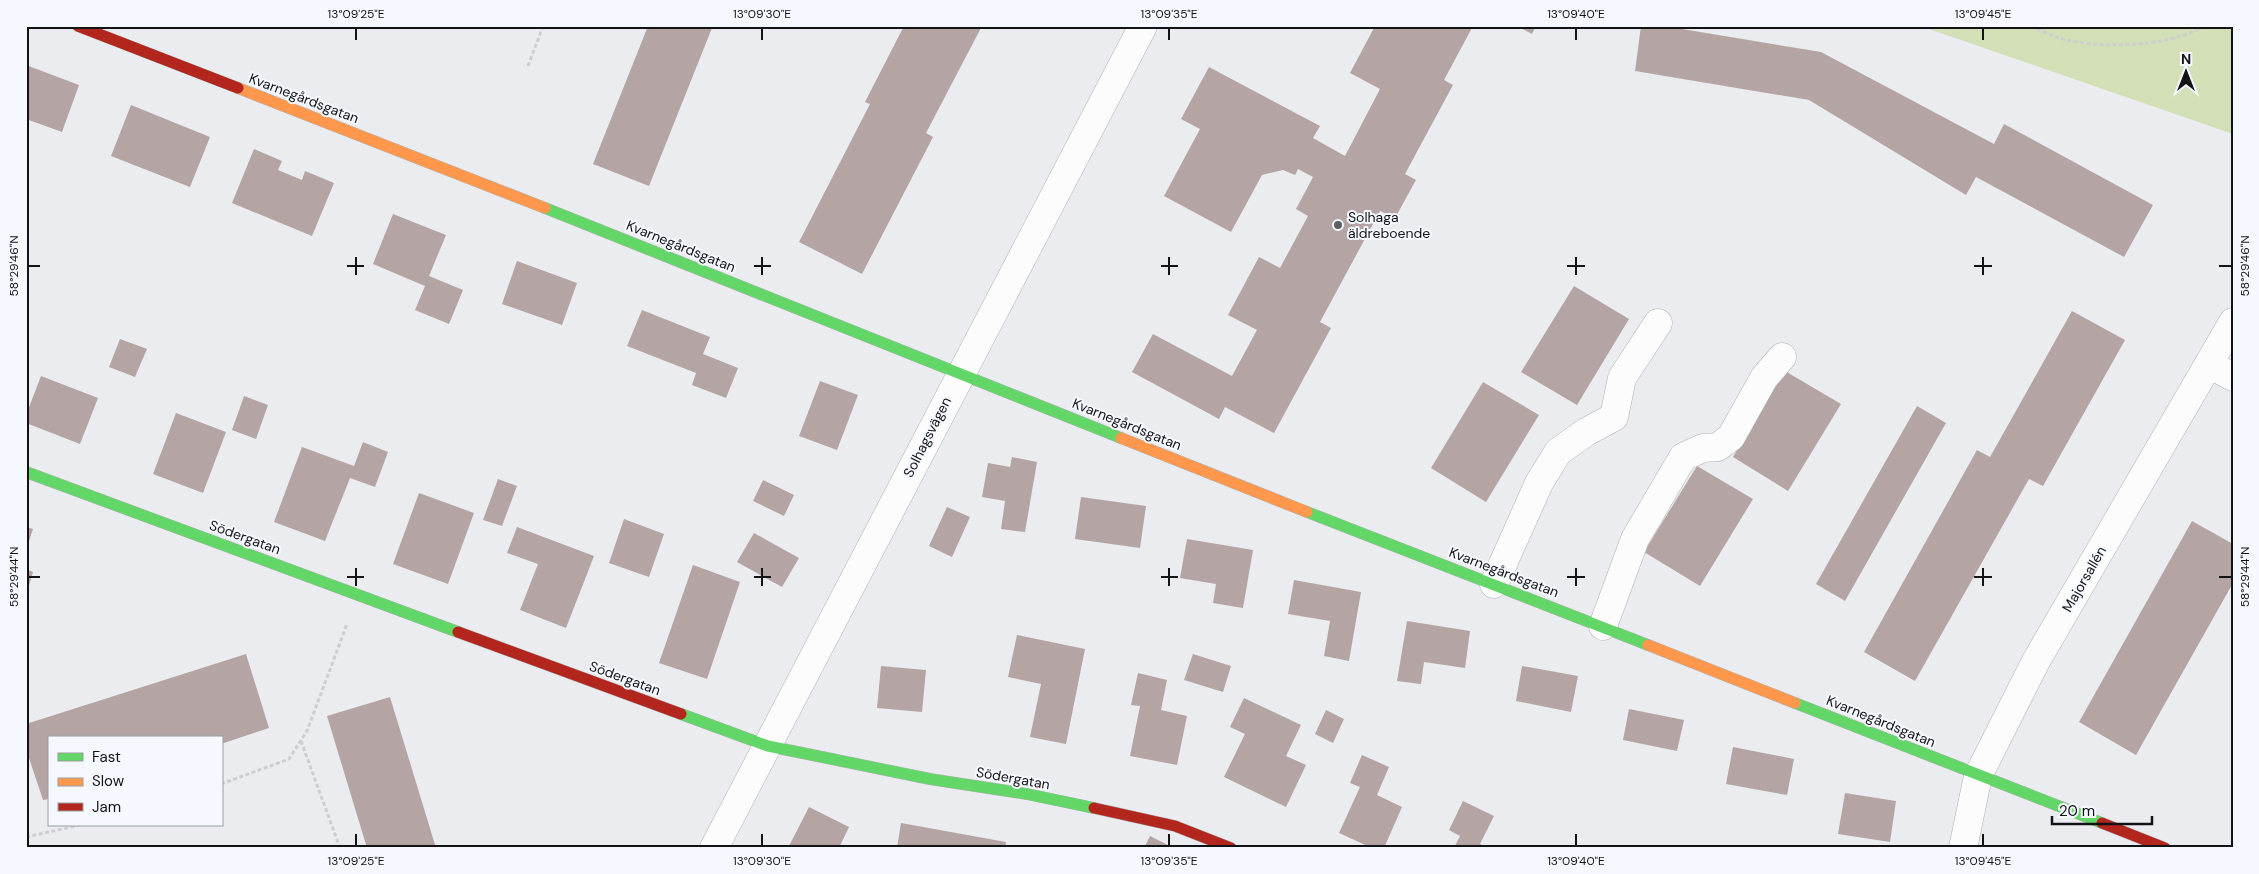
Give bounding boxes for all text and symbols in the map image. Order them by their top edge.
text: 13°09'25"E [328,6,385,22]
text: 13°09'30"E [733,6,791,22]
text: 13°09'35"E [1140,6,1198,22]
text: 13°09'40"E [1547,6,1605,22]
text: 13°09'45"E [1955,6,2012,22]
north arrow [2162,48,2212,98]
text: N [2181,50,2191,68]
street label: Kvarnegårdsgatan [247,69,361,127]
place label: Solhaga äldreboende [1348,208,1430,242]
street label: Kvarnegårdsgatan [624,216,738,276]
marker: Solhaga äldreboende [1332,219,1344,231]
text: 58°29'46"N [6,236,22,296]
text: 58°29'46"N [2237,236,2253,296]
street label: Solhagsvägen [899,394,955,480]
street label: Kvarnegårdsgatan [1070,394,1184,454]
street label: Södergatan [207,516,283,558]
street label: Kvarnegårdsgatan [1447,543,1561,601]
street label: Majorsallén [2058,543,2110,615]
text: 58°29'44"N [6,547,22,607]
text: 58°29'44"N [2237,547,2253,607]
street label: Södergatan [587,657,663,699]
street label: Kvarnegårdsgatan [1824,691,1938,751]
legend [48,736,222,826]
text: Fast [92,747,121,767]
street label: Södergatan [975,763,1051,793]
text: Slow [92,771,125,791]
scale bar [2052,794,2152,826]
text: Jam [92,797,121,817]
text: 20 m [2059,801,2095,821]
text: 13°09'25"E [328,853,385,869]
text: 13°09'30"E [733,853,791,869]
text: 13°09'35"E [1140,853,1198,869]
text: 13°09'40"E [1547,853,1605,869]
text: 13°09'45"E [1955,853,2012,869]

